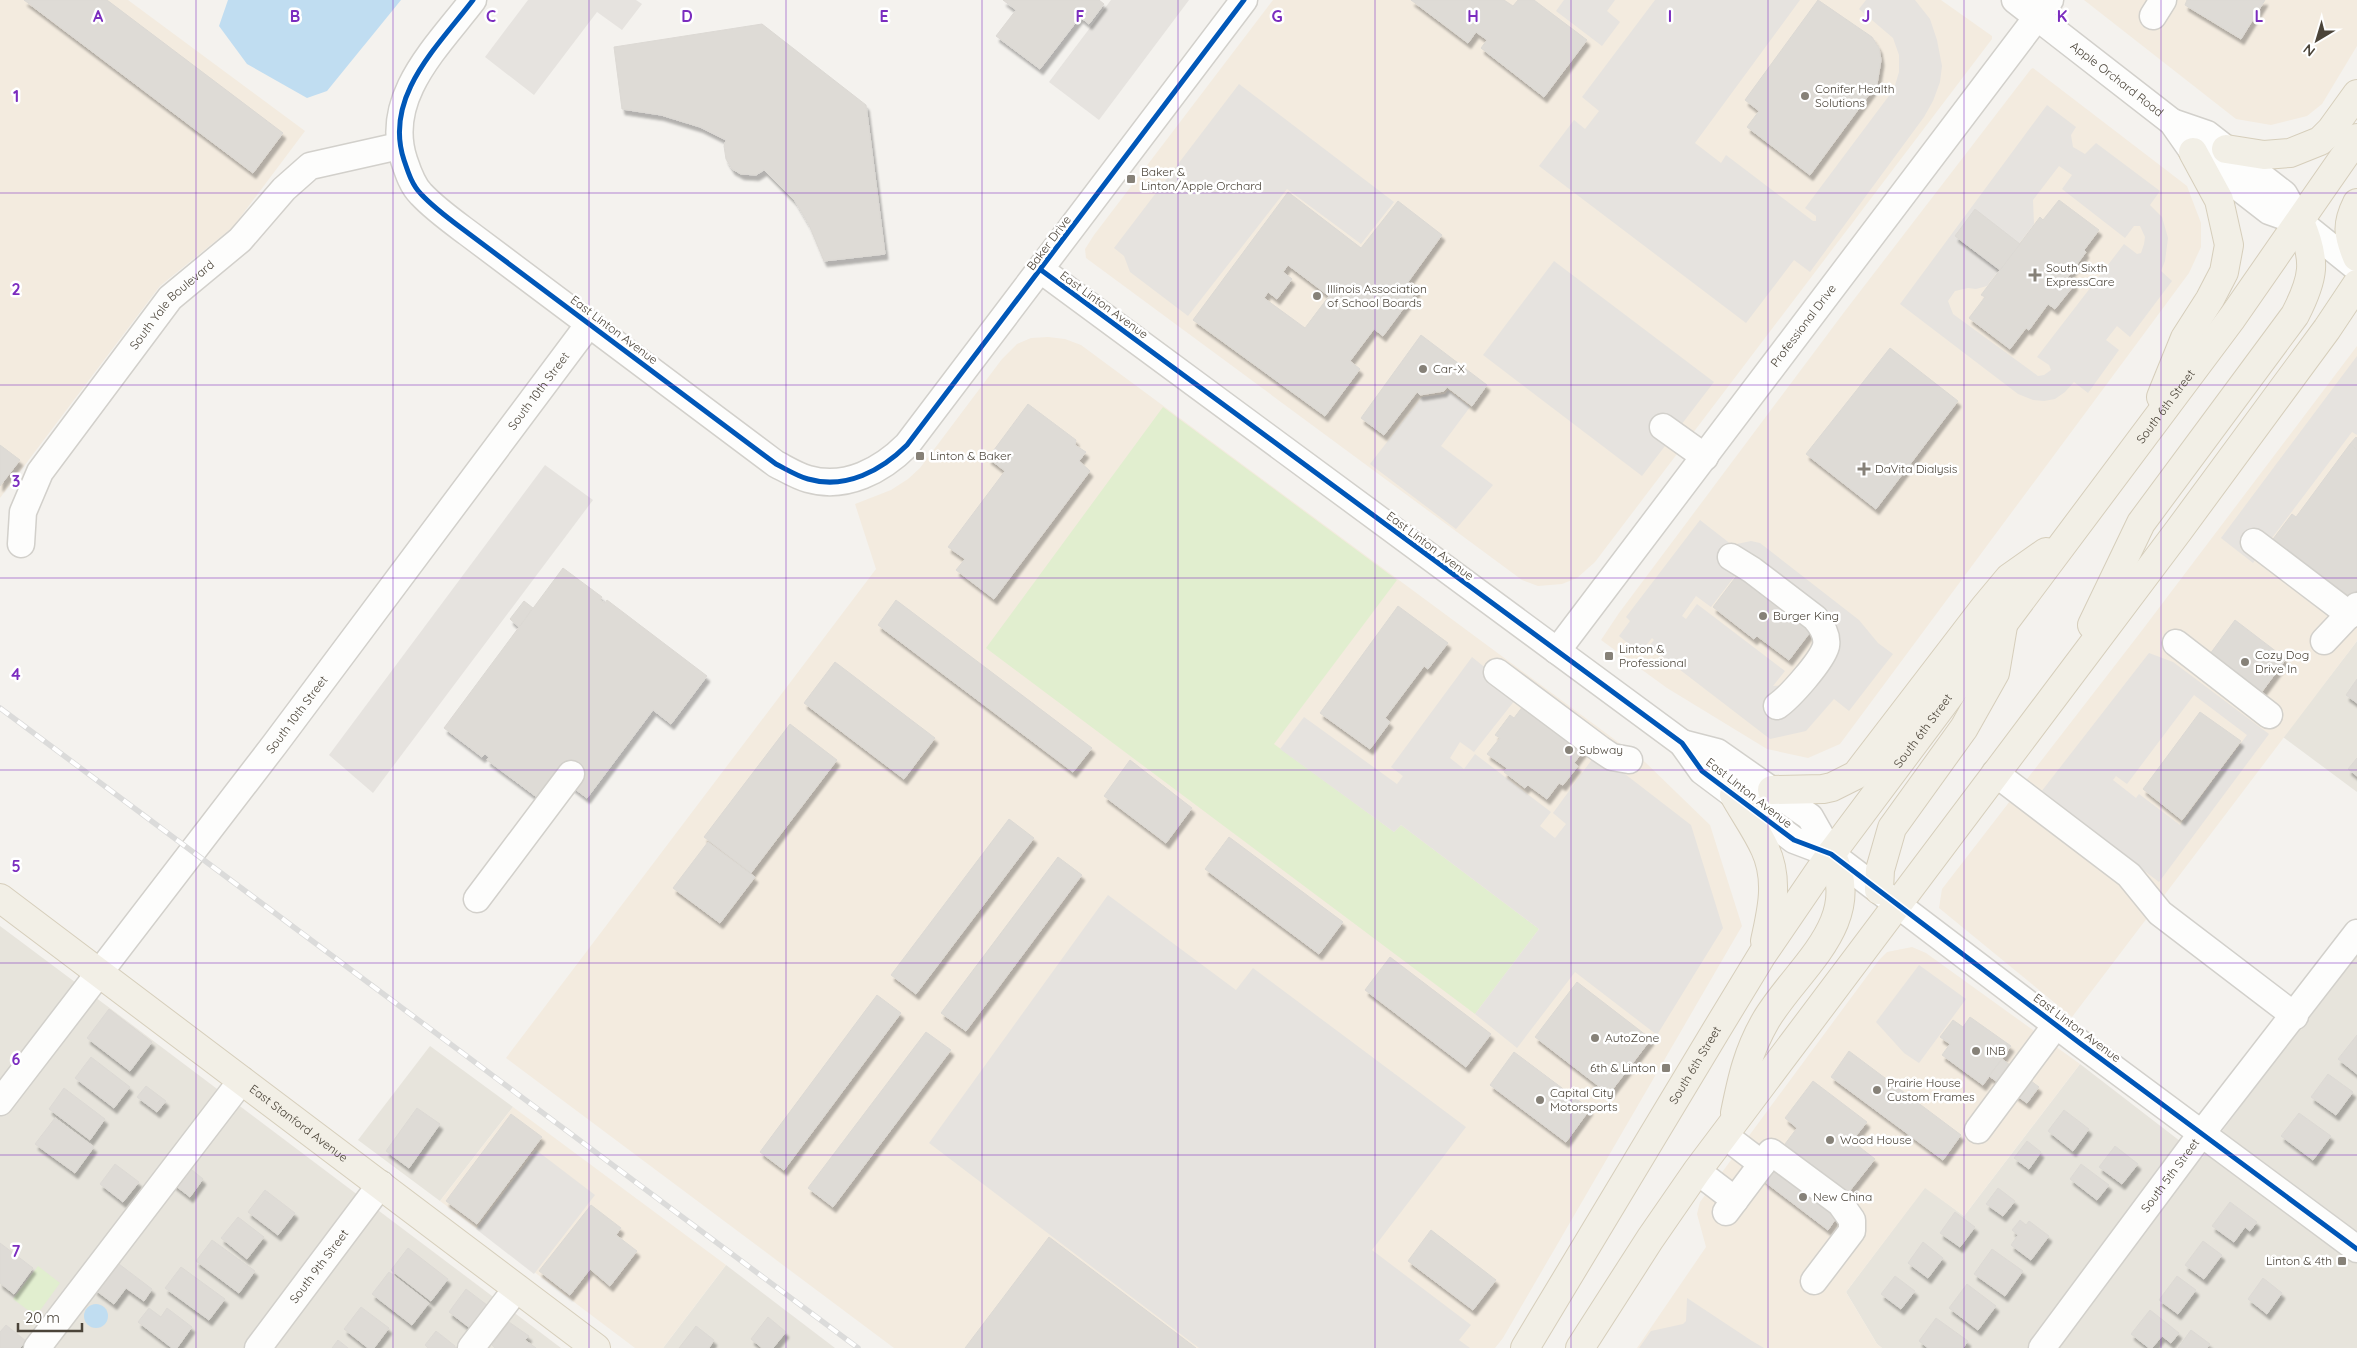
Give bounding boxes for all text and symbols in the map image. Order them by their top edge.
text: A [93,6,104,26]
text: B [290,6,300,26]
text: C [486,6,496,26]
text: D [681,6,693,26]
text: E [879,6,889,26]
text: F [1076,6,1085,26]
text: G [1271,6,1283,26]
text: H [1467,6,1479,26]
text: I [1668,6,1672,26]
text: J [1862,6,1870,26]
text: K [2057,6,2067,26]
text: L [2255,6,2264,26]
north arrow [2292,15,2342,65]
street label: Apple Orchard Road [2068,38,2167,120]
text: N [2299,40,2319,61]
place label: Conifer Health Solutions [1815,81,1894,110]
text: 1 [13,86,19,106]
marker: Conifer Health Solutions [1799,90,1811,102]
place label: Baker & Linton/Apple Orchard [1141,164,1262,193]
marker: Baker & Linton/Apple Orchard [1125,173,1137,185]
street label: Baker Drive [1023,212,1074,273]
street label: South Yale Boulevard [126,257,217,352]
place label: South Sixth ExpressCare [2046,260,2115,289]
street label: East Linton Avenue [1057,268,1152,342]
marker: South Sixth ExpressCare [2028,268,2042,282]
text: 2 [11,279,21,299]
place label: Illinois Association of School Boards [1327,281,1427,310]
street label: Professional Drive [1767,281,1839,370]
marker: Illinois Association of School Boards [1311,290,1323,302]
street label: East Linton Avenue [568,292,661,367]
street label: South 10th Street [504,349,572,433]
place label: Car-X [1433,361,1465,376]
marker: Car-X [1417,363,1429,375]
street label: South 6th Street [2133,366,2198,446]
place label: Linton & Baker [930,448,1012,463]
marker: Linton & Baker [914,450,926,462]
place label: DaVita Dialysis [1875,461,1958,476]
marker: DaVita Dialysis [1857,462,1871,476]
text: 3 [12,471,20,491]
street label: East Linton Avenue [1384,508,1477,583]
place label: Burger King [1773,608,1839,623]
marker: Burger King [1757,610,1769,622]
place label: Linton & Professional [1619,641,1686,670]
place label: Cozy Dog Drive In [2255,647,2309,676]
marker: Linton & Professional [1603,650,1615,662]
marker: Cozy Dog Drive In [2239,656,2251,668]
text: 4 [11,664,21,684]
street label: South 10th Street [262,672,331,756]
street label: South 6th Street [1890,691,1955,771]
place label: Subway [1579,742,1623,757]
marker: Subway [1563,744,1575,756]
street label: East Linton Avenue [1703,754,1796,831]
text: 5 [11,856,21,876]
street label: East Linton Avenue [2031,990,2124,1065]
street label: South 6th Street [1666,1023,1724,1107]
place label: AutoZone [1605,1030,1659,1045]
marker: AutoZone [1589,1032,1601,1044]
place label: INB [1986,1043,2006,1058]
marker: INB [1970,1045,1982,1057]
text: 6 [12,1049,21,1069]
place label: 6th & Linton [1590,1060,1656,1075]
marker: 6th & Linton [1660,1062,1672,1074]
place label: Prairie House Custom Frames [1887,1075,1975,1104]
street label: East Stanford Avenue [247,1081,351,1165]
marker: Prairie House Custom Frames [1871,1084,1883,1096]
place label: Capital City Motorsports [1550,1085,1618,1114]
marker: Capital City Motorsports [1534,1094,1546,1106]
place label: Wood House [1840,1132,1912,1147]
marker: Wood House [1824,1134,1836,1146]
street label: South 5th Street [2137,1135,2202,1215]
place label: New China [1813,1189,1872,1204]
marker: New China [1797,1191,1809,1203]
street label: South 9th Street [286,1226,351,1306]
text: 7 [12,1241,21,1261]
place label: Linton & 4th [2266,1253,2332,1268]
marker: Linton & 4th [2336,1255,2348,1267]
scale bar [18,1300,81,1332]
text: 20 m [25,1308,60,1327]

